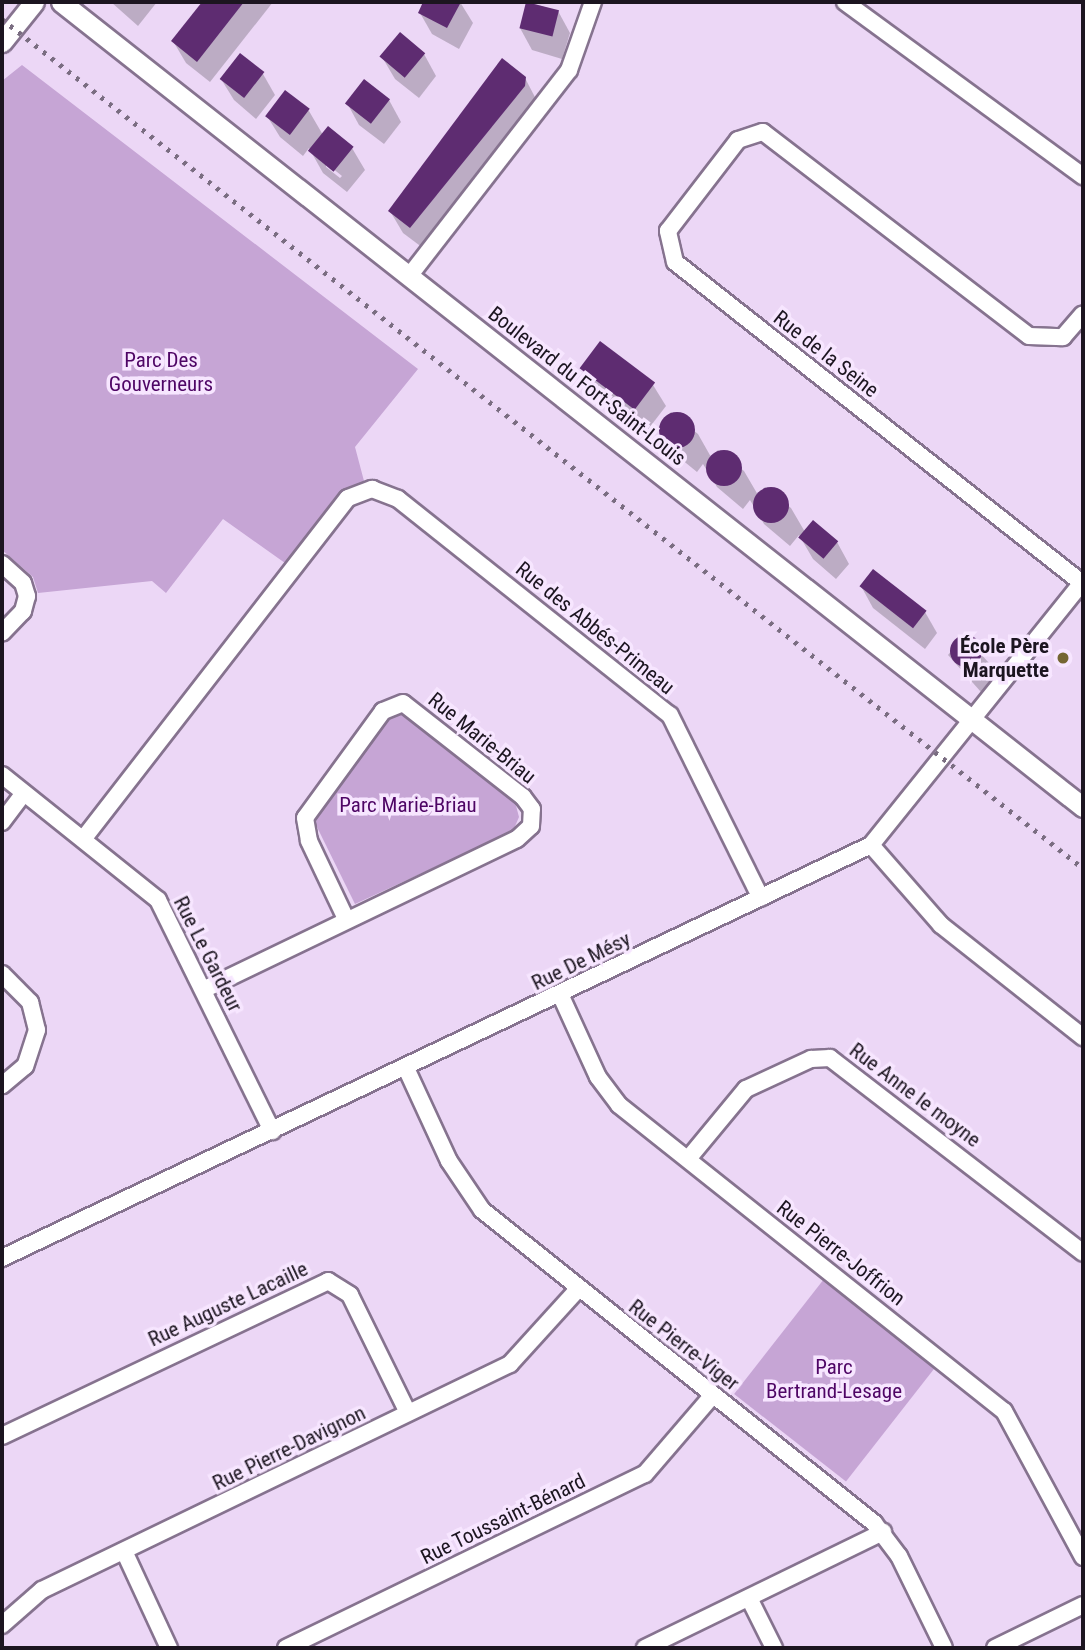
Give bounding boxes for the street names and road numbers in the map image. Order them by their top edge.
street label: Boulevard du Fort-Saint-Louis [483,301,691,471]
street label: Rue de la Seine [768,305,884,403]
street label: Rue des Abbés-Primeau [511,556,679,700]
street label: Rue Marie-Briau [423,687,541,789]
street label: Rue Le Gardeur [168,892,248,1016]
street label: Rue De Mésy [528,926,634,996]
street label: Rue Anne le moyne [845,1038,985,1152]
street label: Rue Pierre-Joffrion [772,1195,910,1311]
street label: Rue Auguste Lacaille [144,1256,312,1352]
street label: Rue Pierre-Viger [624,1294,744,1396]
street label: Rue Pierre-Davignon [208,1400,370,1496]
street label: Rue Toussaint-Bénard [416,1468,590,1570]

